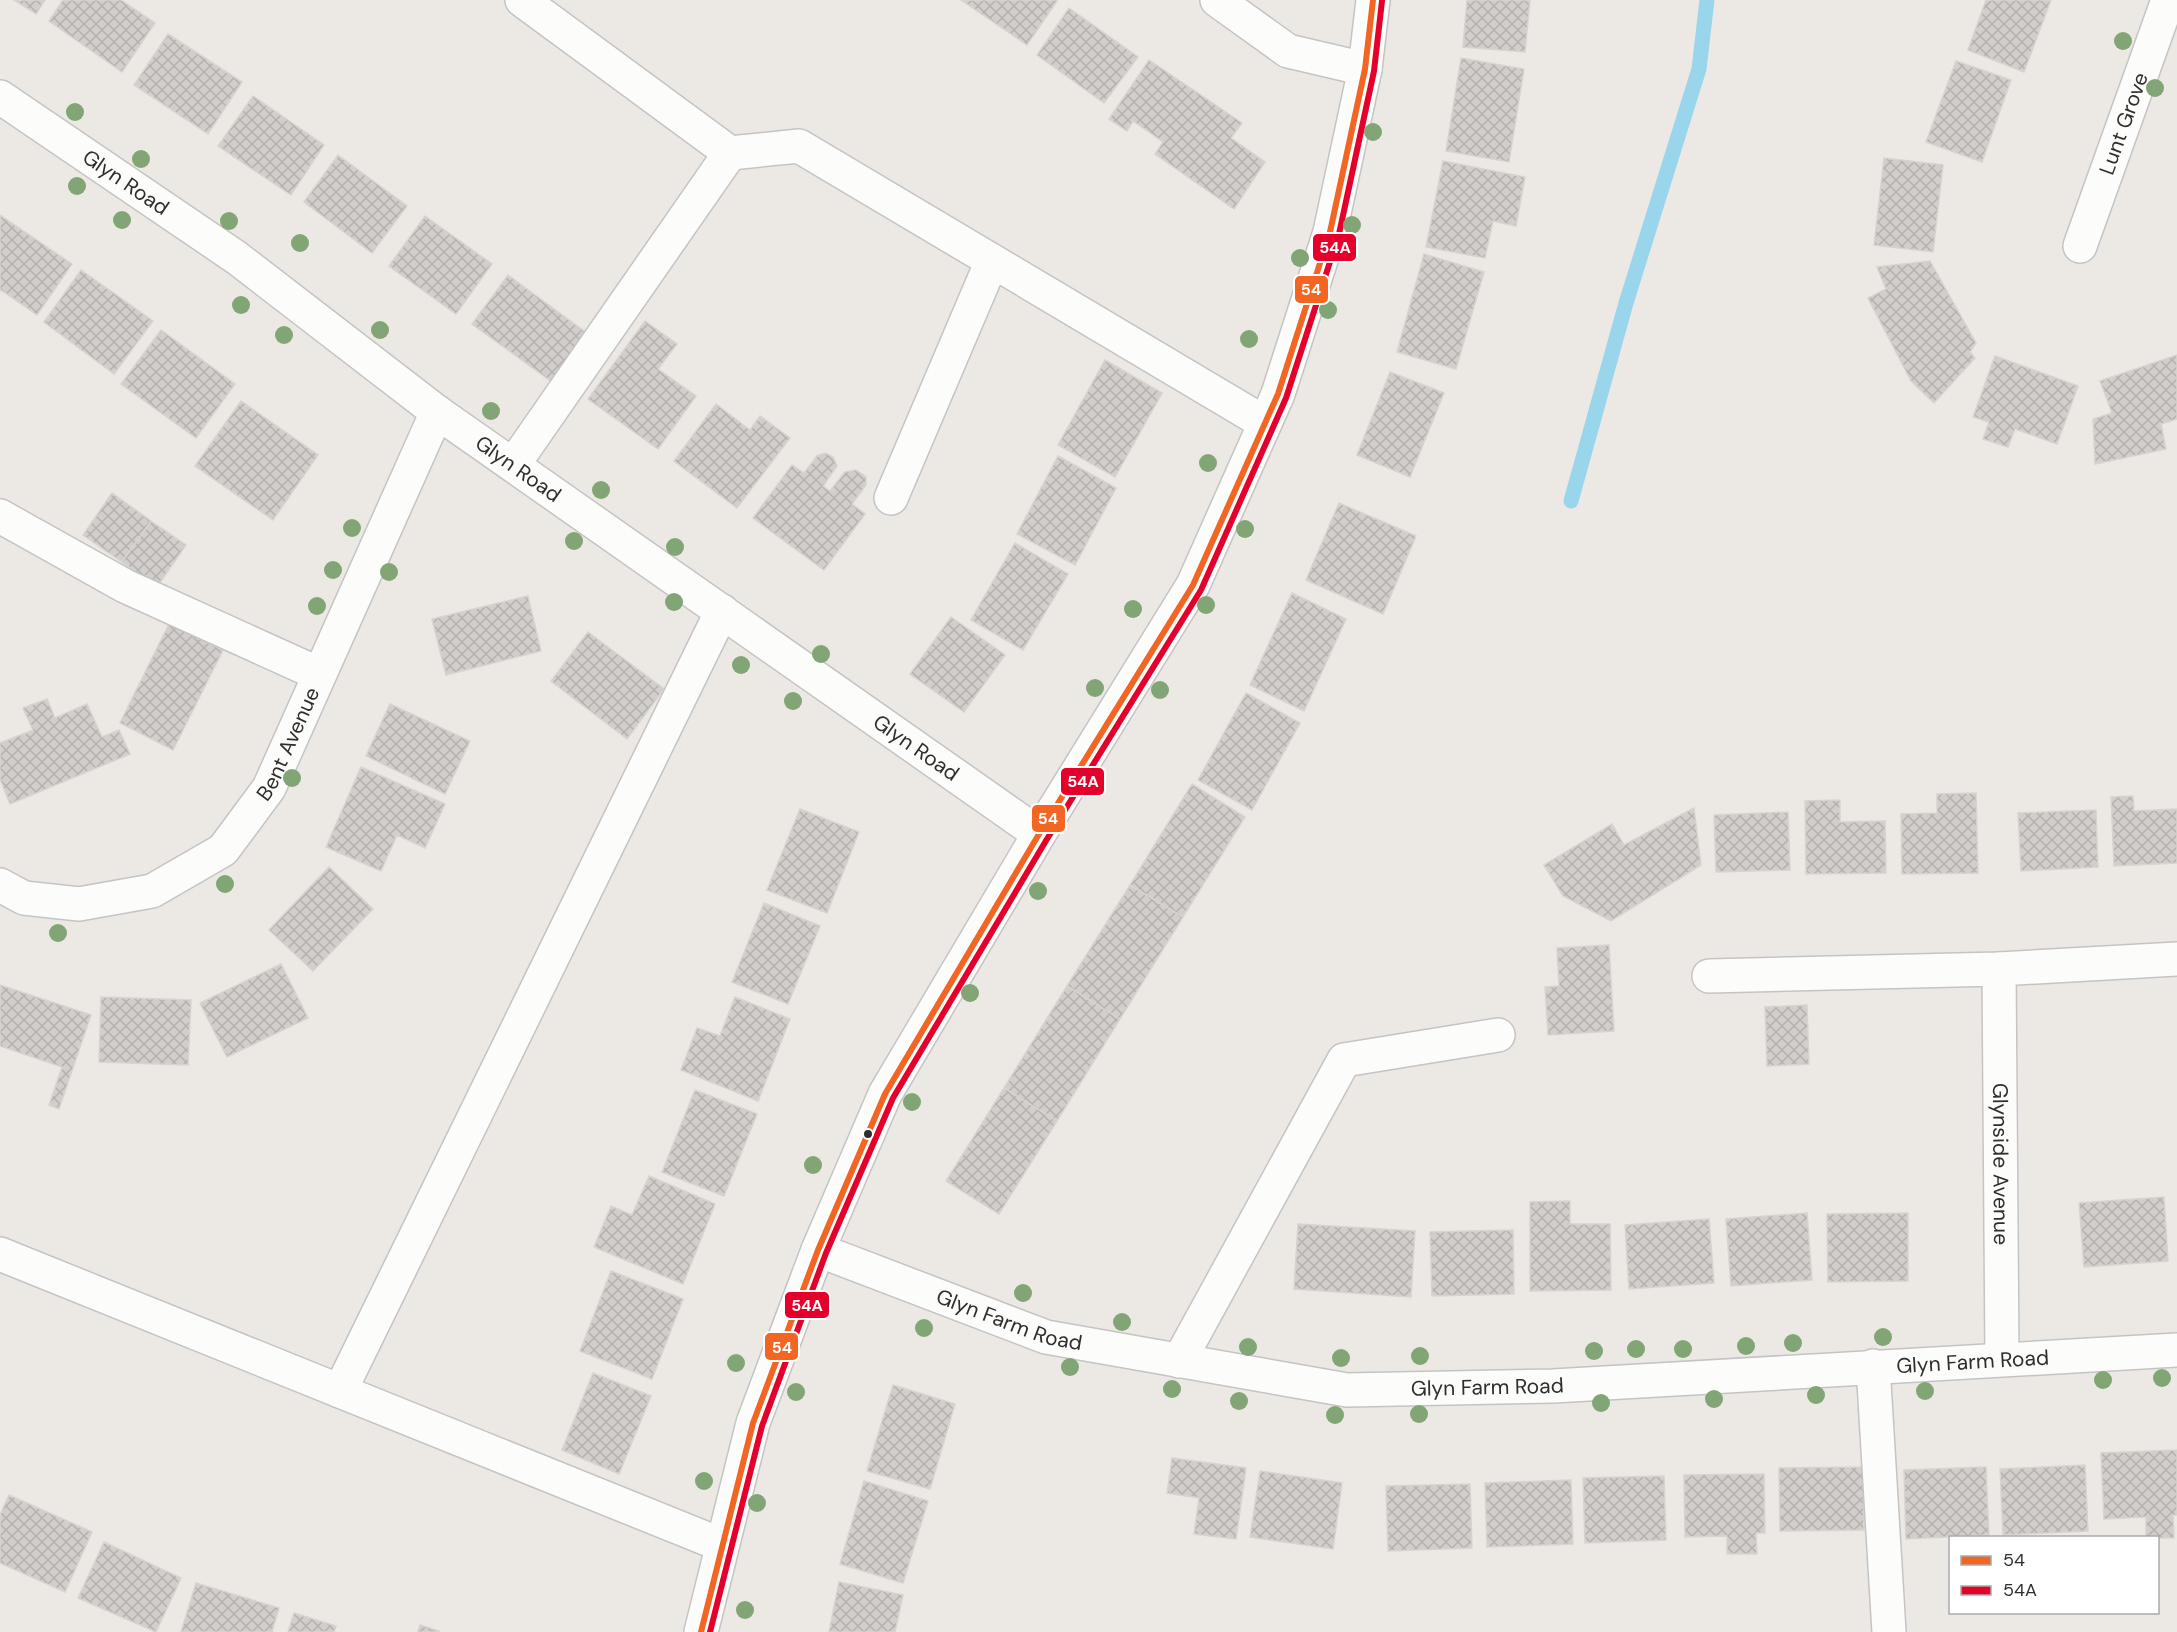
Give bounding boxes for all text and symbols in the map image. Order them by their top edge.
street label: Lunt Grove [2093,69,2155,179]
street label: Glyn Road [77,143,174,222]
line badge: 54A [1312,233,1357,262]
text: 54A [1319,237,1351,258]
line badge: 54 [1294,275,1329,304]
text: 54 [1301,279,1321,300]
street label: Glyn Road [470,429,567,509]
street label: Bent Avenue [250,683,326,807]
street label: Glyn Road [868,708,965,788]
line badge: 54A [1060,767,1105,796]
text: 54A [1067,771,1099,792]
line badge: 54 [1031,804,1066,833]
text: 54 [1038,808,1058,829]
street label: Glynside Avenue [1986,1083,2015,1245]
unlabelled marker [862,1128,874,1140]
street label: Glyn Farm Road [932,1282,1084,1357]
line badge: 54A [784,1291,830,1319]
text: 54A [791,1295,823,1316]
line badge: 54 [764,1332,799,1361]
text: 54 [772,1337,792,1358]
street label: Glyn Farm Road [1895,1343,2050,1380]
street label: Glyn Farm Road [1411,1371,1565,1403]
legend [1949,1536,2159,1614]
text: 54 [2003,1548,2025,1572]
text: 54A [2003,1578,2037,1602]

